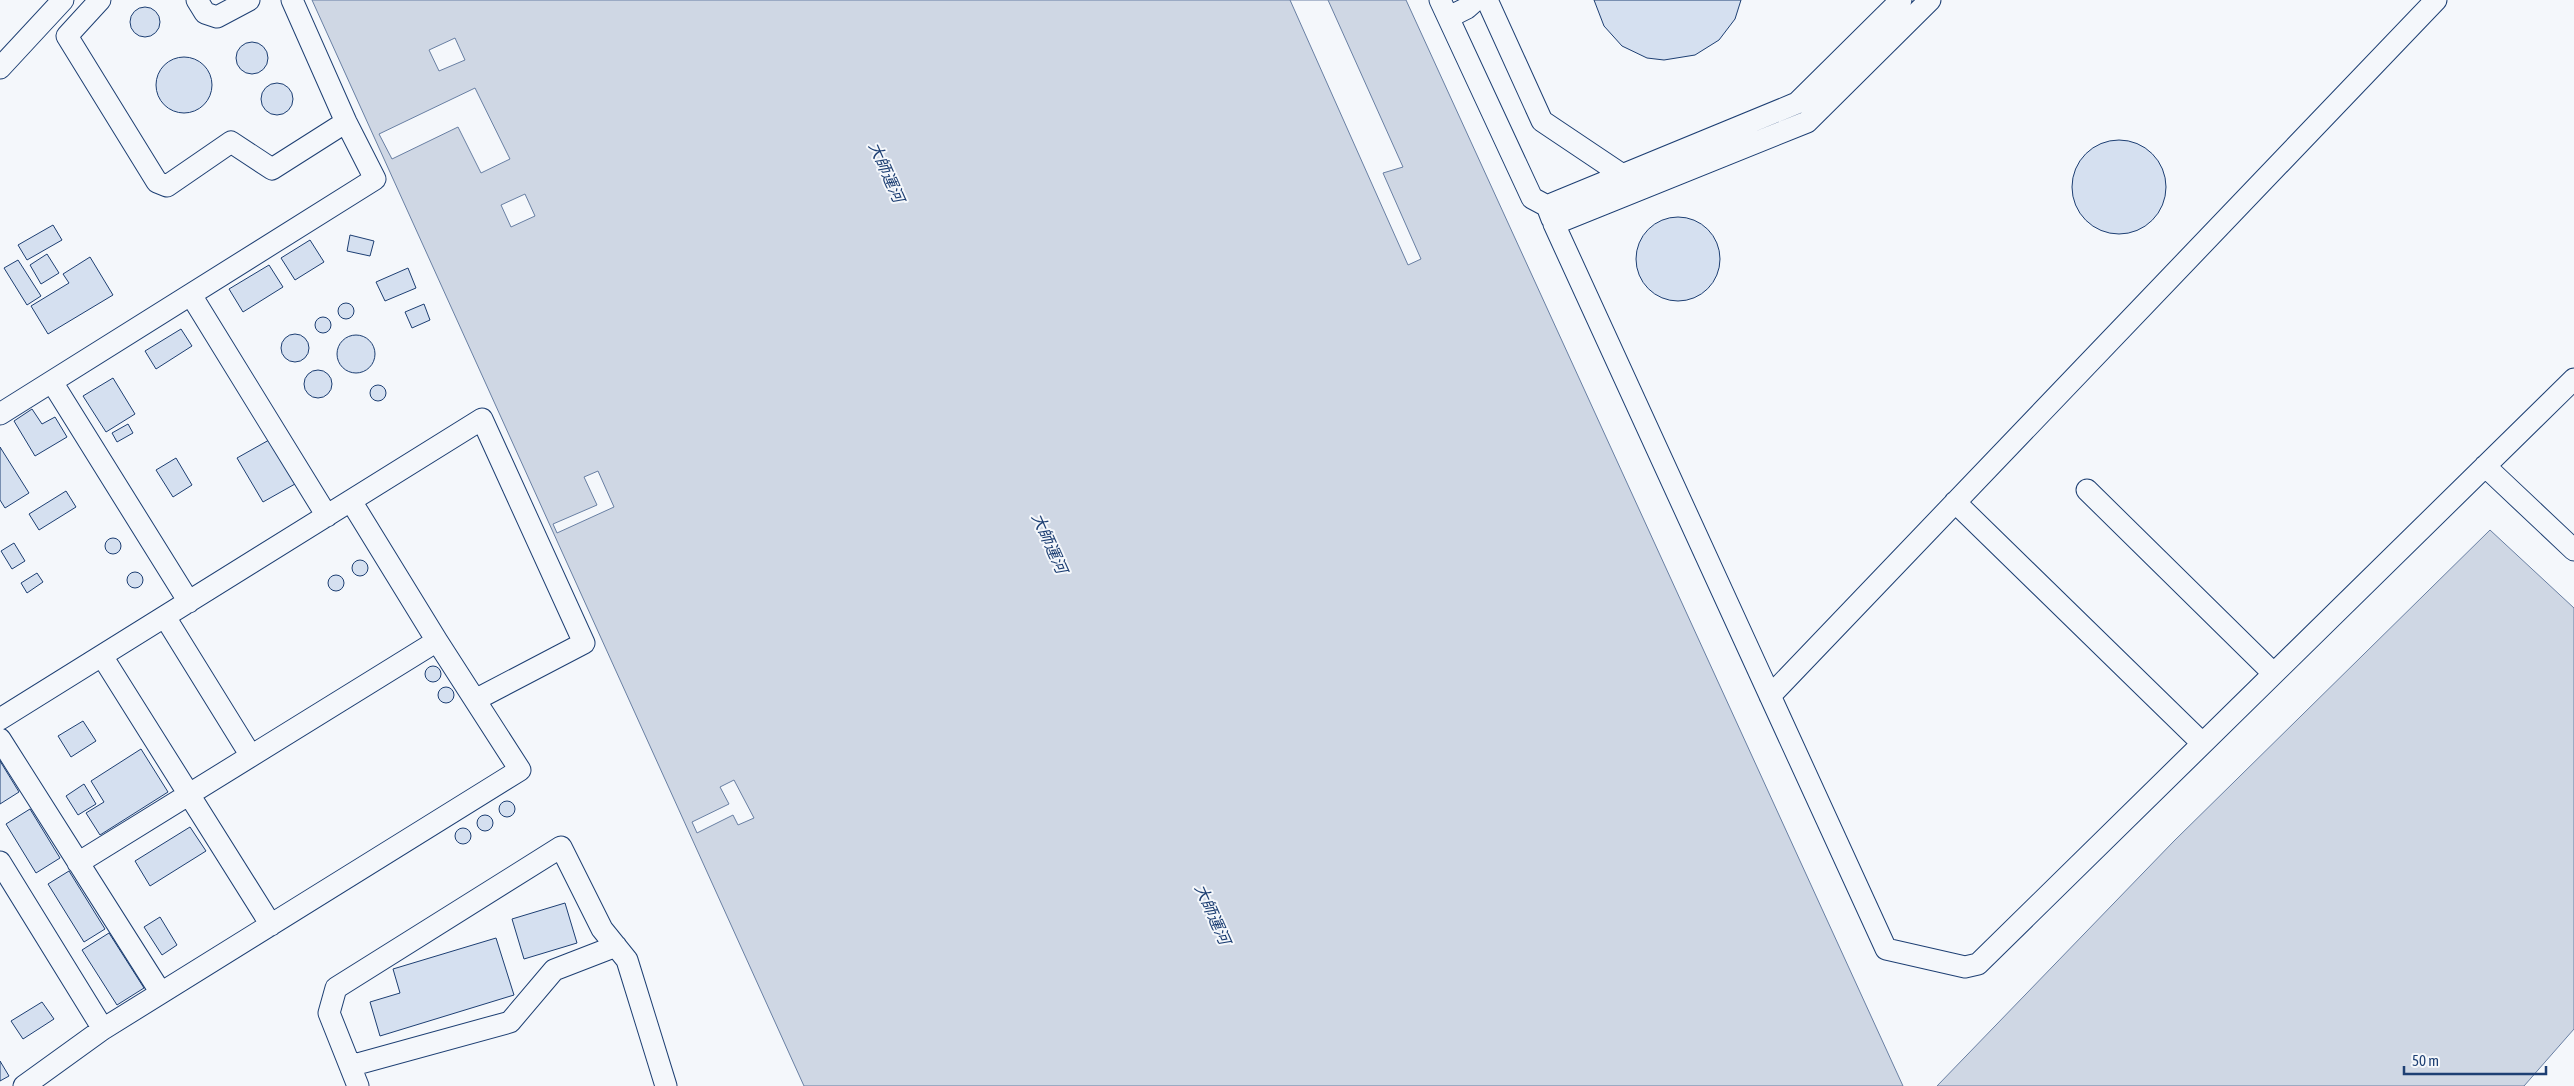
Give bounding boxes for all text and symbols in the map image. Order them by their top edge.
water label: 大師運河 [866,139,909,208]
water label: 大師運河 [1029,510,1072,579]
water label: 大師運河 [1192,881,1235,950]
scale bar [2404,1044,2546,1076]
text: 50 m [2412,1052,2439,1069]

